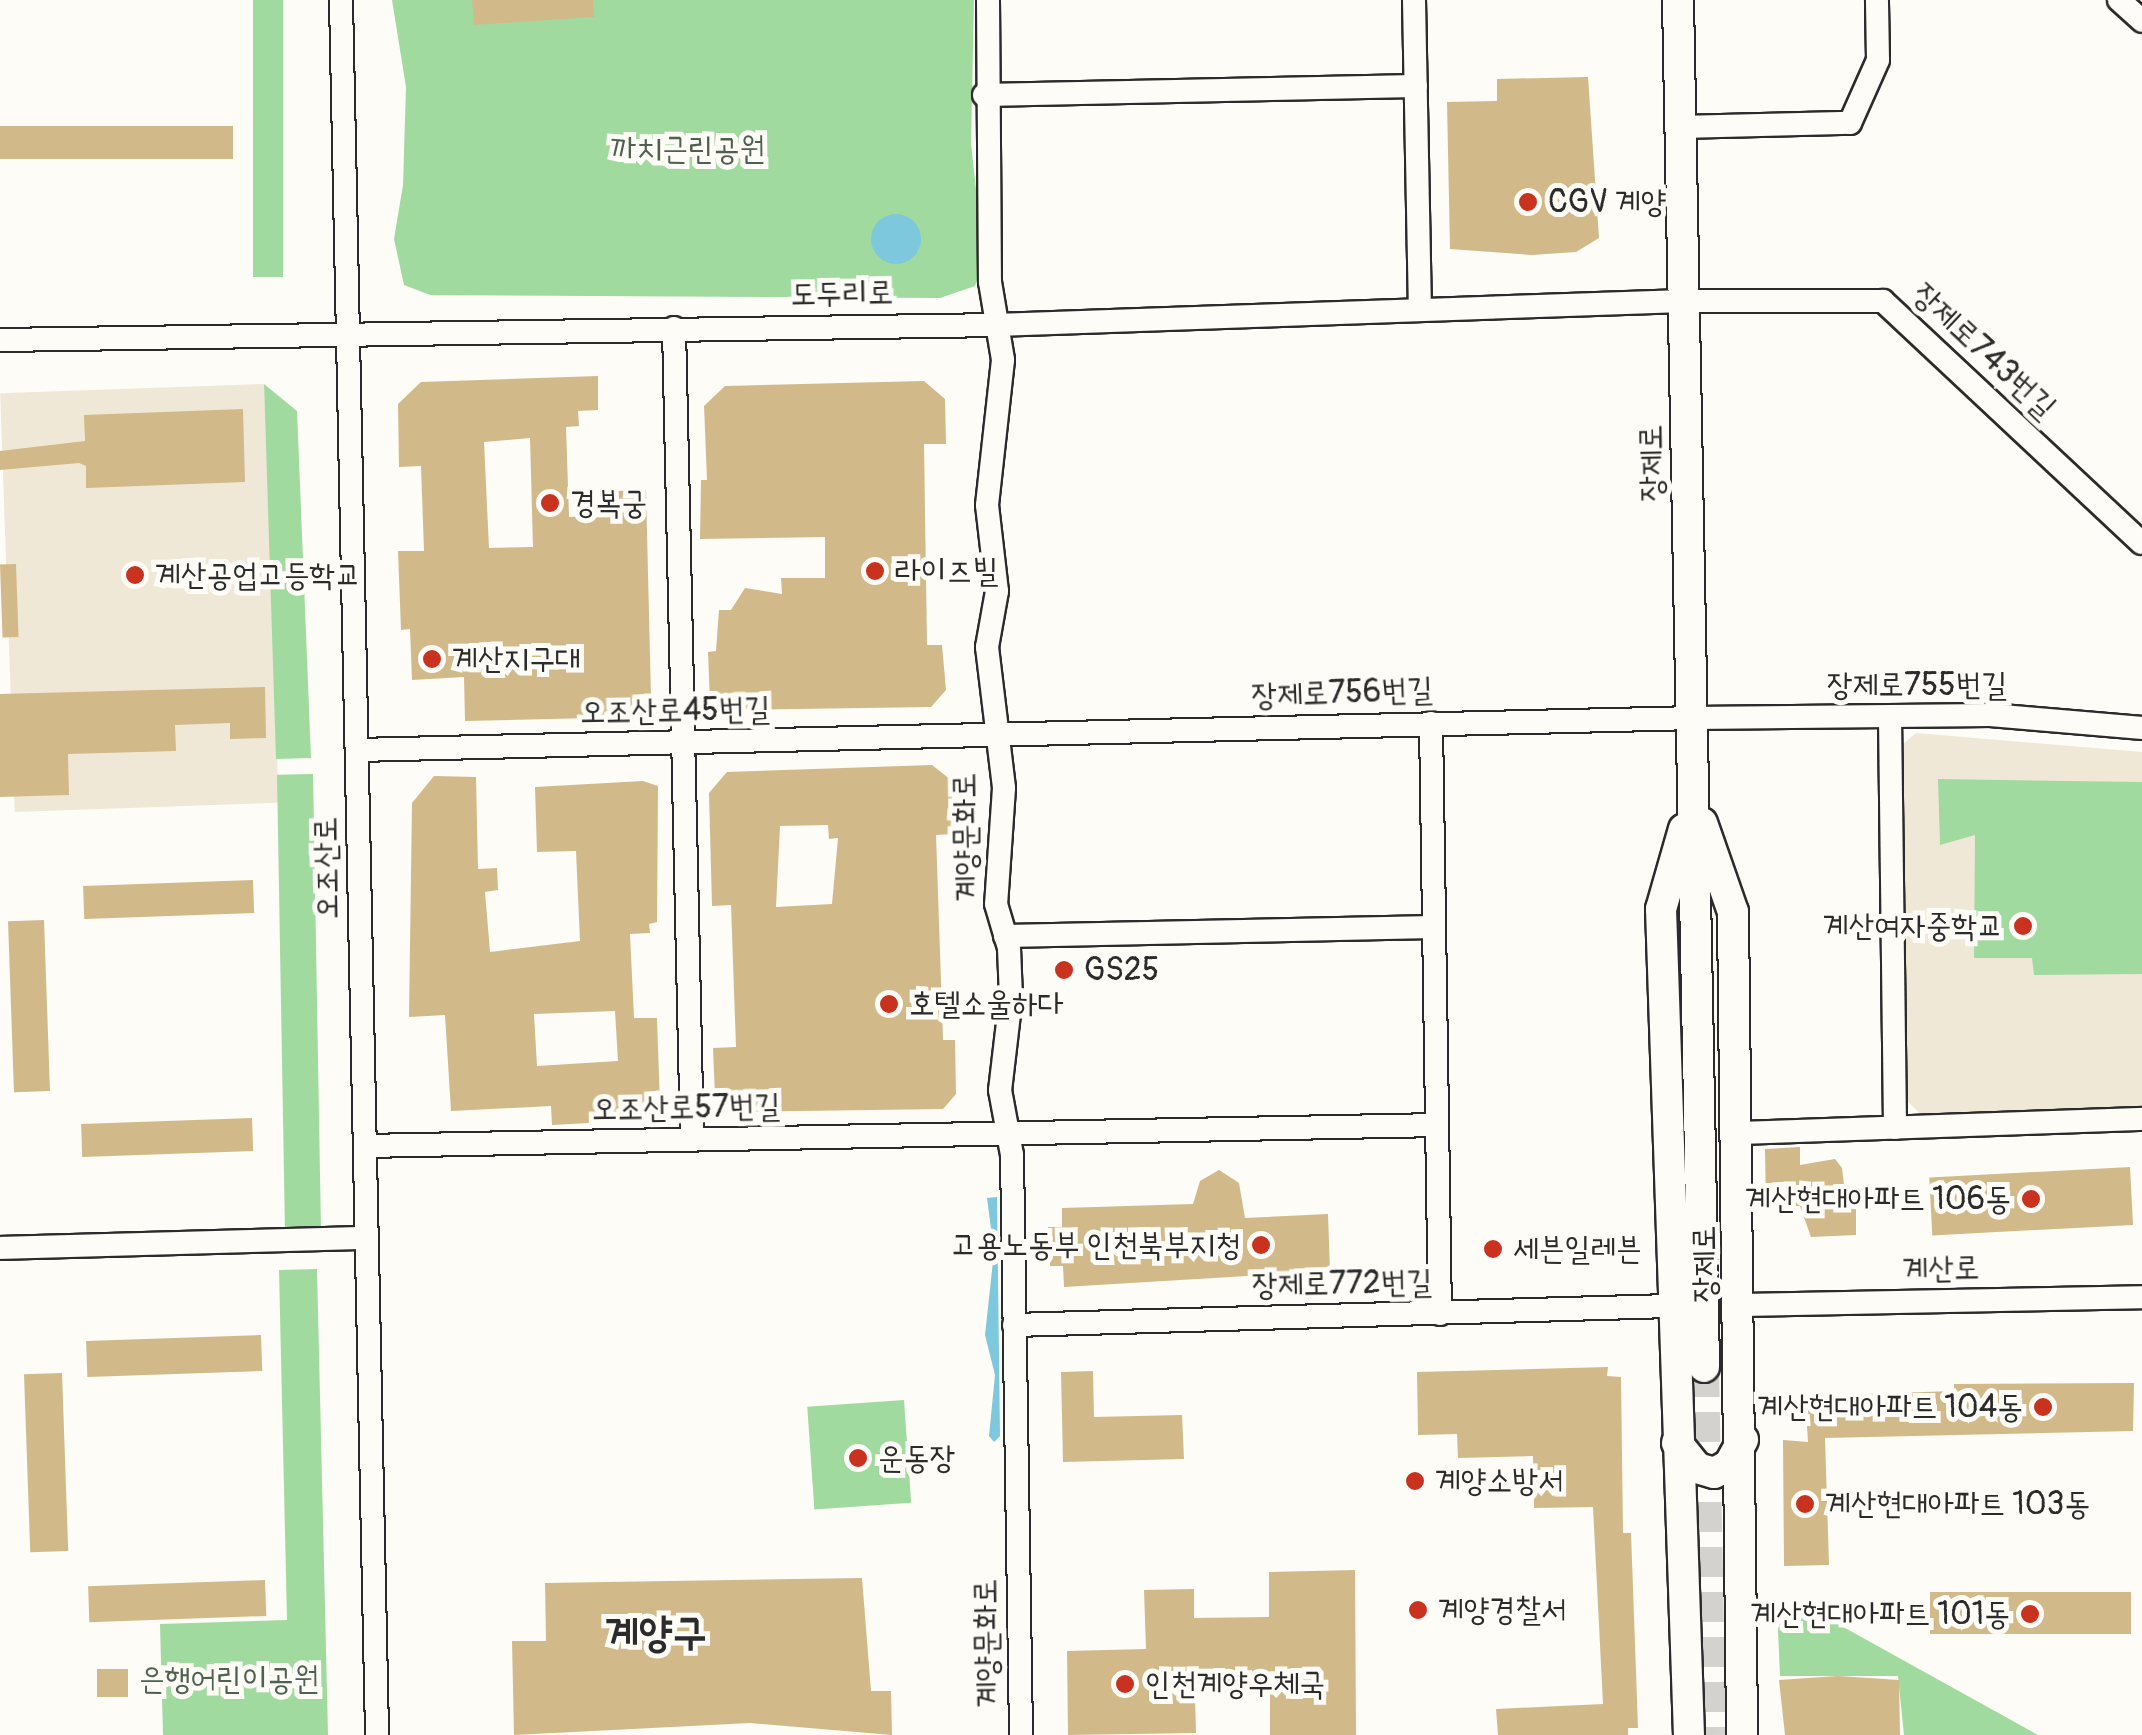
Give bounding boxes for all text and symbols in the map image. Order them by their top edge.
park label: 까치근린공원 [611,130,765,168]
place label: CGV 계양 [1548,183,1667,221]
marker: CGV 계양 [1517,191,1539,213]
street label: 도두리로 [790,274,894,314]
street label: 장제로743번길 [1904,275,2064,427]
street label: 장제로 [1632,424,1672,502]
place label: 경복궁 [570,484,647,522]
marker: 경복궁 [539,492,561,514]
place label: 라이즈빌 [895,552,998,590]
place label: 계산공업고등학교 [155,556,361,594]
marker: 라이즈빌 [864,560,886,582]
marker: 계산공업고등학교 [124,564,146,586]
place label: 계산지구대 [452,640,581,678]
marker: 계산지구대 [421,648,443,670]
street label: 장제로755번길 [1827,666,2007,704]
street label: 장제로756번길 [1251,671,1433,715]
street label: 오조산로45번길 [579,690,771,732]
street label: 계양문화로 [946,772,986,902]
street label: 오조산로 [307,816,347,920]
place label: 계산여자중학교 [1823,907,2003,945]
marker: 계산여자중학교 [2012,915,2034,937]
place label: GS25 [1084,951,1159,989]
marker: GS25 [1053,959,1075,981]
place label: 호텔소울하다 [909,985,1064,1023]
marker: 호텔소울하다 [878,993,900,1015]
street label: 오조산로57번길 [591,1087,781,1129]
place label: 계산현대아파트 106동 [1745,1180,2011,1218]
marker: 계산현대아파트 106동 [2020,1188,2042,1210]
street label: 장제로 [1685,1225,1725,1303]
place label: 고용노동부 인천북부지청 [951,1226,1241,1264]
place label: 세븐일레븐 [1513,1230,1642,1268]
marker: 고용노동부 인천북부지청 [1250,1234,1272,1256]
marker: 세븐일레븐 [1482,1238,1504,1260]
street label: 계산로 [1902,1249,1980,1289]
street label: 장제로772번길 [1251,1263,1433,1305]
place label: 계산현대아파트 104동 [1757,1388,2023,1426]
marker: 계산현대아파트 104동 [2032,1396,2054,1418]
place label: 운동장 [878,1439,955,1477]
marker: 운동장 [847,1447,869,1469]
place label: 계양소방서 [1435,1462,1564,1500]
marker: 계양소방서 [1404,1470,1426,1492]
place label: 계산현대아파트 103동 [1825,1485,2090,1523]
marker: 계산현대아파트 103동 [1794,1493,1816,1515]
street label: 계양문화로 [967,1578,1007,1708]
place label: 계양경찰서 [1438,1591,1567,1629]
place label: 계산현대아파트 101동 [1750,1595,2010,1633]
marker: 계양경찰서 [1407,1599,1429,1621]
marker: 계산현대아파트 101동 [2019,1603,2041,1625]
district label: 계양구 [605,1608,707,1658]
park label: 은행어린이공원 [139,1660,319,1698]
place label: 인천계양우체국 [1145,1665,1325,1703]
marker: 인천계양우체국 [1114,1673,1136,1695]

